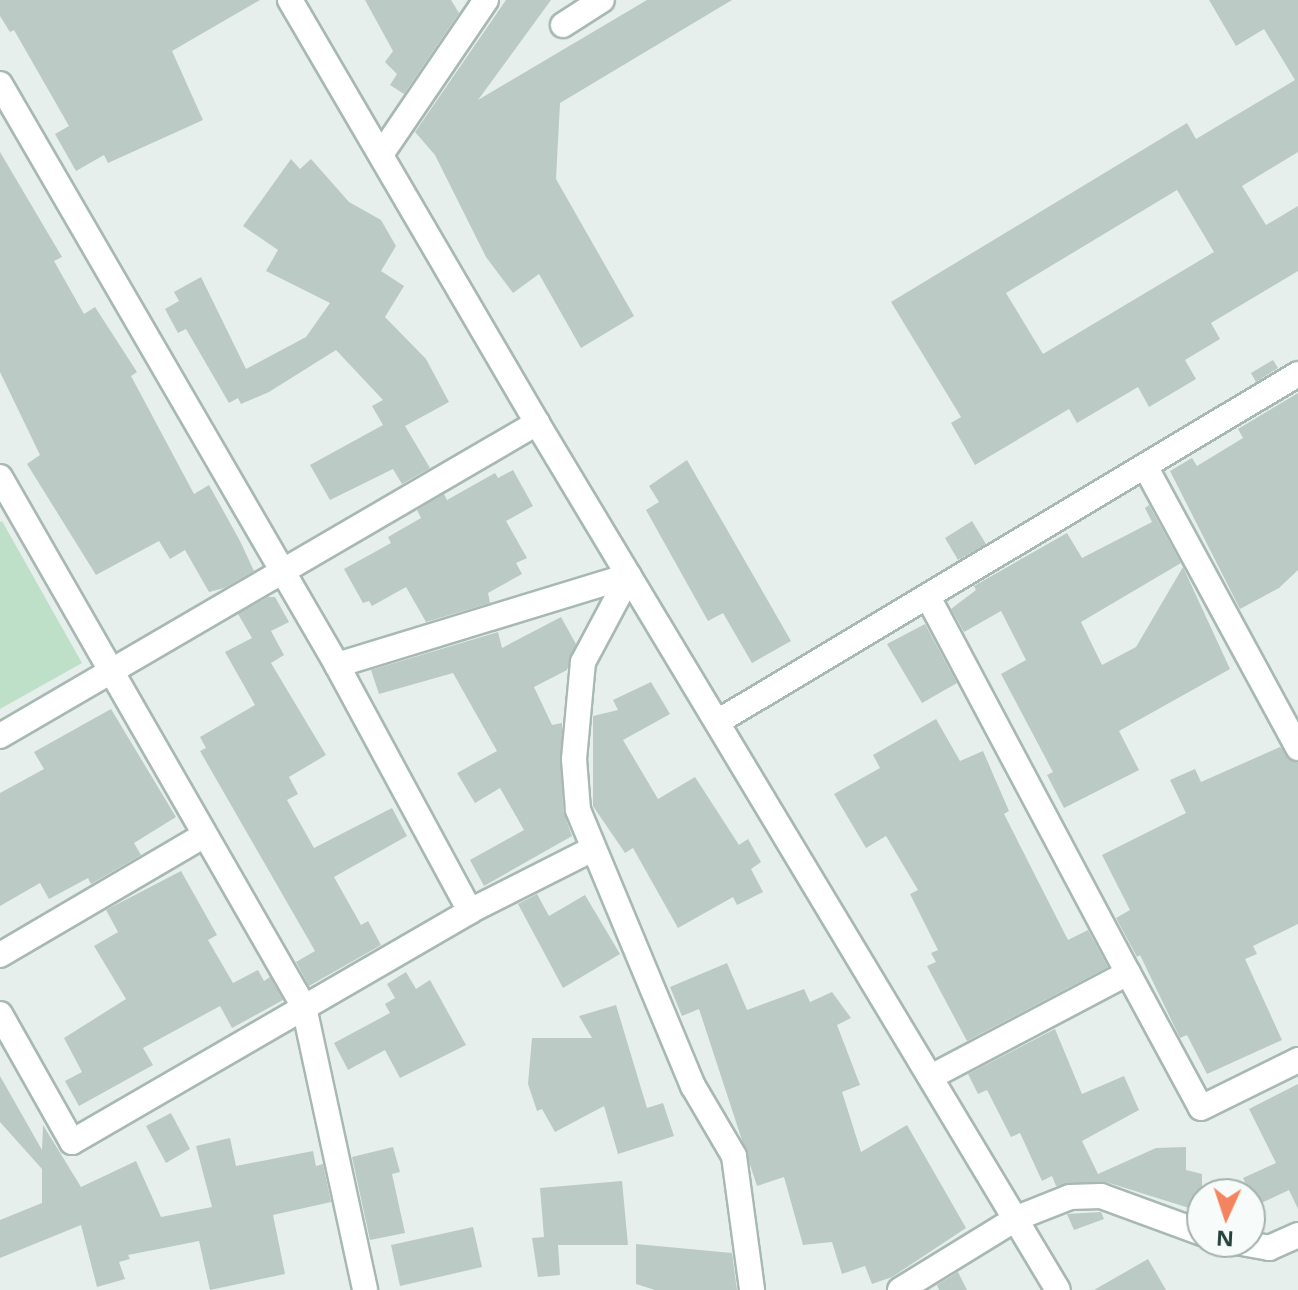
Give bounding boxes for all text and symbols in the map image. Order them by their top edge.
north arrow [1186,1178,1266,1258]
text: N [1215,1225,1235,1255]

